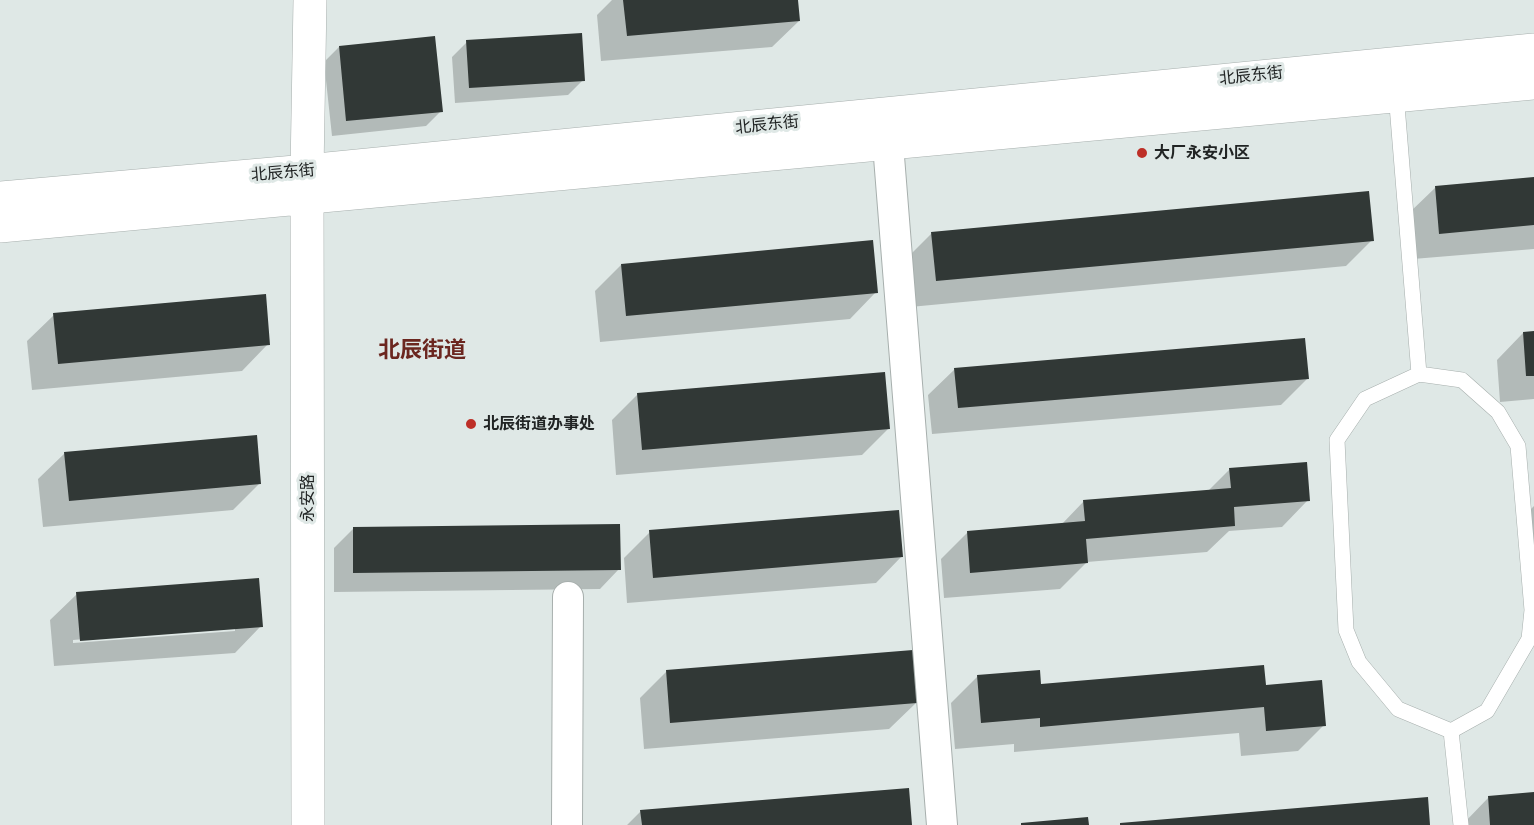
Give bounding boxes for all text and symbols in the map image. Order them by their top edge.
street label: 北辰东街 [1218,63,1284,89]
street label: 北辰东街 [734,112,800,138]
place label: 大厂永安小区 [1154,143,1250,163]
marker: 大厂永安小区 [1135,146,1149,160]
street label: 北辰东街 [250,161,316,185]
district label: 北辰街道 [378,338,466,364]
place label: 北辰街道办事处 [483,414,595,434]
marker: 北辰街道办事处 [464,417,478,431]
street label: 永安路 [298,474,318,522]

